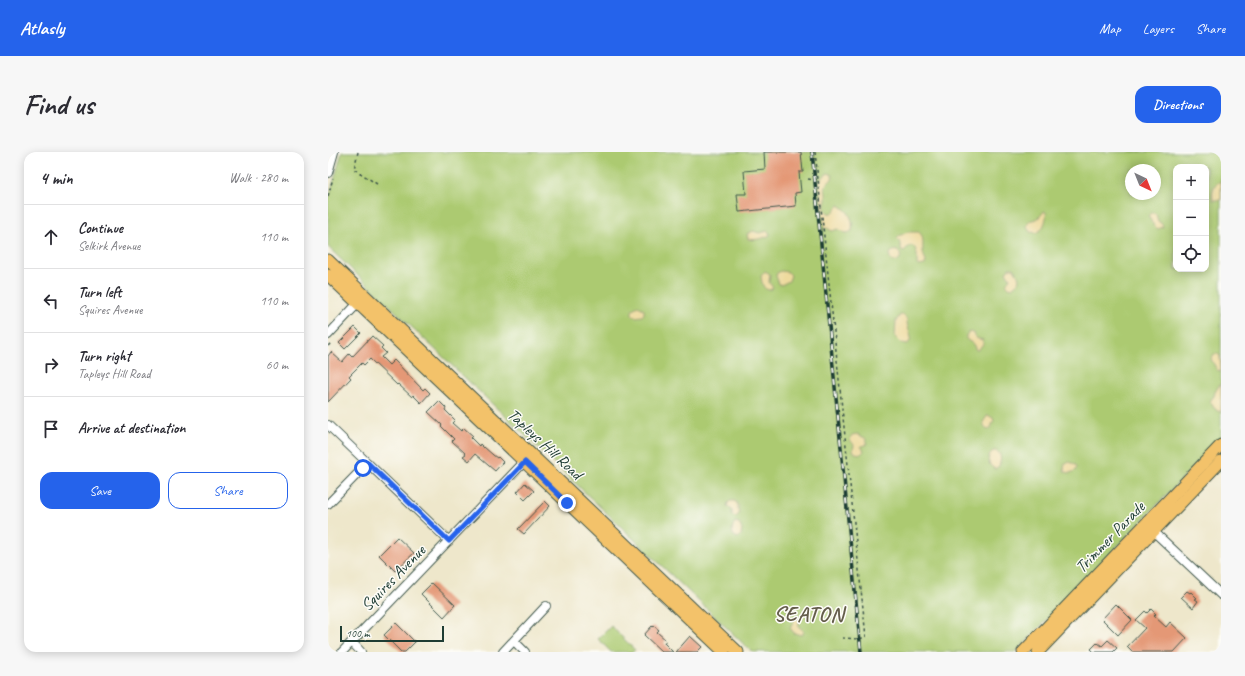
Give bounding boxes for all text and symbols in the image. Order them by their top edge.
text: Atlasly [20,16,64,40]
text: Map [1099,20,1121,37]
text: Layers [1143,20,1174,37]
text: Share [1196,20,1225,37]
button: Directions [1135,86,1221,123]
text: Find us [24,87,94,122]
north arrow [1125,164,1161,200]
map controls [1173,164,1209,272]
button: + [1173,164,1209,200]
text: 4 min [40,168,73,189]
text: Walk · 280 m [229,170,288,186]
button: − [1173,200,1209,236]
text: Continue [78,219,123,238]
icon: ahead [40,226,62,248]
text: 110 m [260,229,288,245]
button: locate [1173,236,1209,272]
text: Selkirk Avenue [78,238,140,254]
text: Turn left [78,283,121,302]
icon: left [40,290,62,312]
text: 110 m [260,293,288,309]
text: Squires Avenue [78,302,142,318]
text: Turn right [78,347,131,366]
icon: right [40,354,62,376]
text: 60 m [266,357,288,373]
text: Tapleys Hill Road [78,366,151,382]
street label: Tapleys Hill Road [503,404,589,486]
icon: arrive [40,418,62,440]
text: Arrive at destination [78,419,185,438]
route start [354,459,372,477]
button: Save [40,472,160,509]
button: Share [168,472,288,509]
route end [558,494,576,512]
street label: Trimmer Parade [1071,496,1150,577]
street label: Squires Avenue [356,539,431,616]
district label: SEATON [774,601,847,627]
scale bar [340,624,444,643]
text: 100 m [346,626,370,640]

